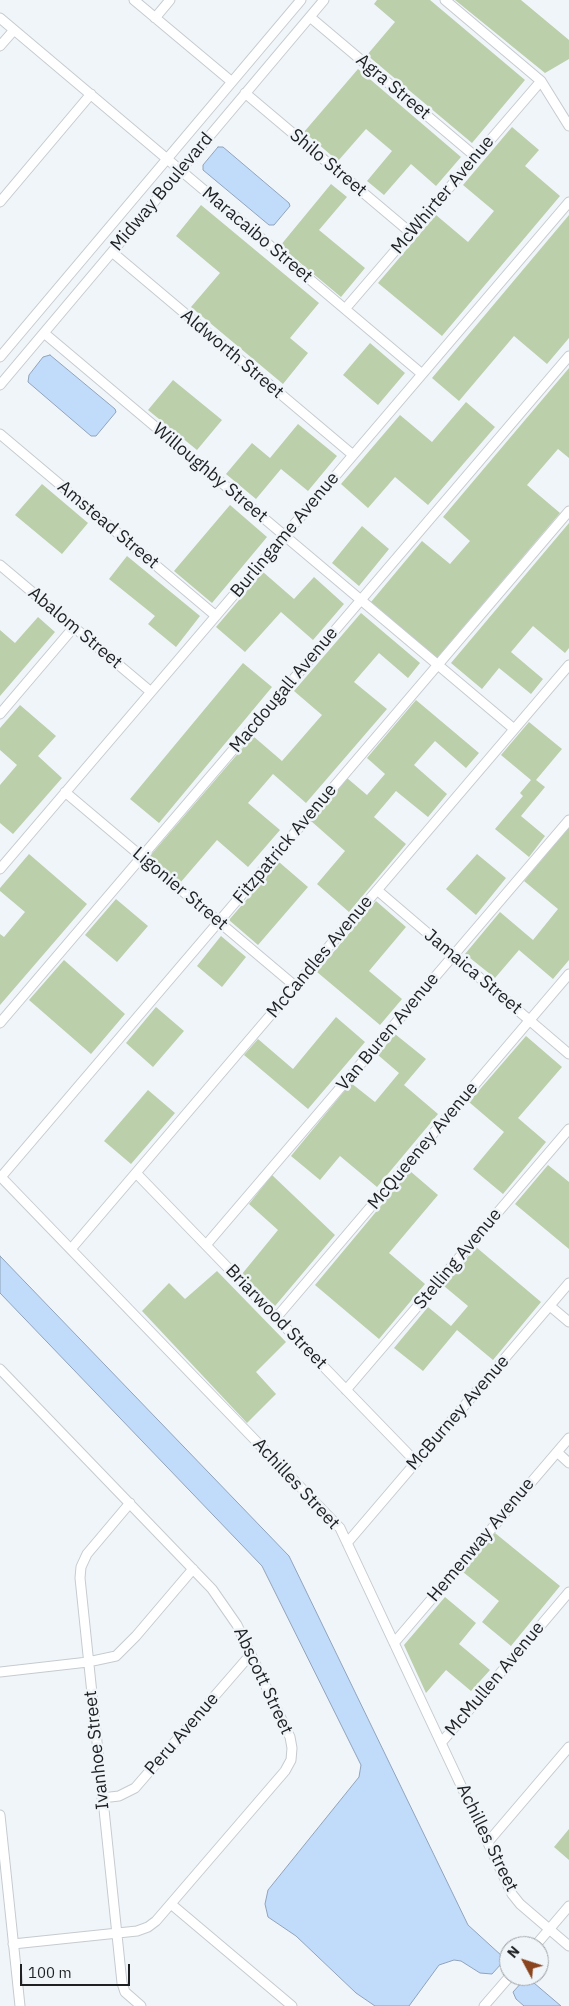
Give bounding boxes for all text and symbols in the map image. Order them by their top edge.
street label: Agra Street [351,50,435,124]
street label: Shilo Street [285,125,371,201]
street label: Midway Boulevard [106,128,218,256]
street label: McWhirter Avenue [387,131,499,259]
street label: Maracaibo Street [197,182,317,288]
street label: Aldworth Street [176,305,288,403]
street label: Willoughby Street [148,419,272,527]
street label: Burlingame Avenue [226,468,344,602]
street label: Amstead Street [53,476,163,574]
street label: Abalom Street [24,582,126,674]
street label: Macdougall Avenue [225,623,343,757]
street label: Fitzpatrick Avenue [229,780,341,908]
street label: Ligonier Street [128,843,232,935]
street label: McCandles Avenue [263,891,377,1023]
street label: Jamaica Street [420,925,526,1019]
street label: Van Buren Avenue [332,969,444,1095]
street label: McQueeney Avenue [363,1078,483,1214]
street label: Stelling Avenue [410,1204,506,1314]
street label: Briarwood Street [221,1260,331,1374]
street label: McBurney Avenue [402,1351,514,1475]
street label: Achilles Street [248,1434,344,1534]
street label: Hemenway Avenue [423,1474,539,1606]
street label: McMullen Avenue [441,1617,549,1741]
street label: Abscott Street [229,1624,297,1738]
street label: Ivanhoe Street [80,1689,114,1811]
street label: Peru Avenue [141,1689,223,1779]
street label: Achilles Street [452,1781,522,1895]
north arrow [499,1936,549,1986]
text: N [503,1942,523,1962]
scale bar [22,1954,132,1986]
text: 100 m [28,1963,72,1982]

